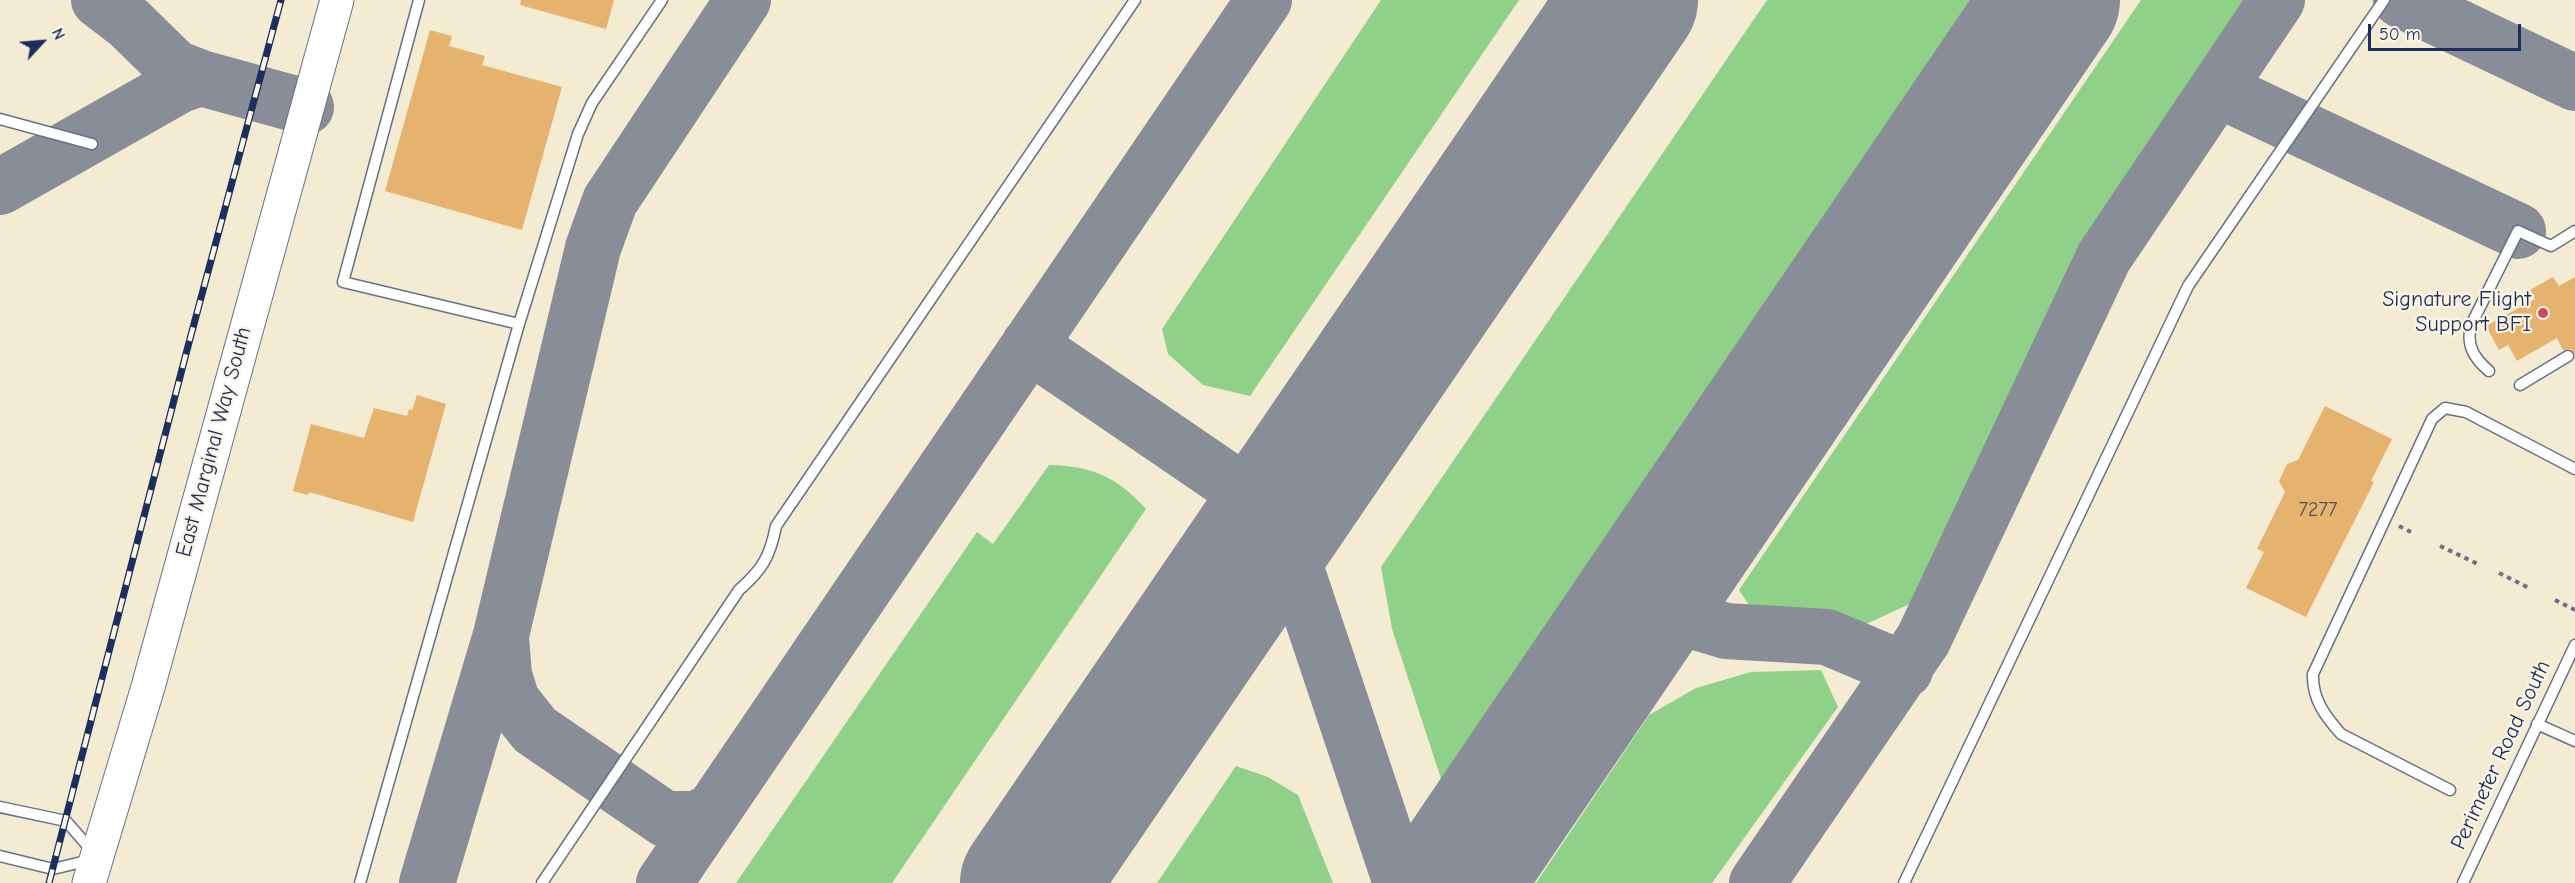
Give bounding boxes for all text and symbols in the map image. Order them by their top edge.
north arrow [12,12,72,72]
scale bar [2371,12,2524,50]
text: 50 m [2379,24,2421,45]
text: N [48,25,69,43]
place label: Signature Flight Support BFI [2382,287,2531,338]
marker: Signature Flight Support BFI [2536,306,2550,320]
street label: East Marginal Way South [171,324,257,560]
house number: 7277 [2299,498,2337,522]
street label: Perimeter Road South [2445,656,2557,854]

